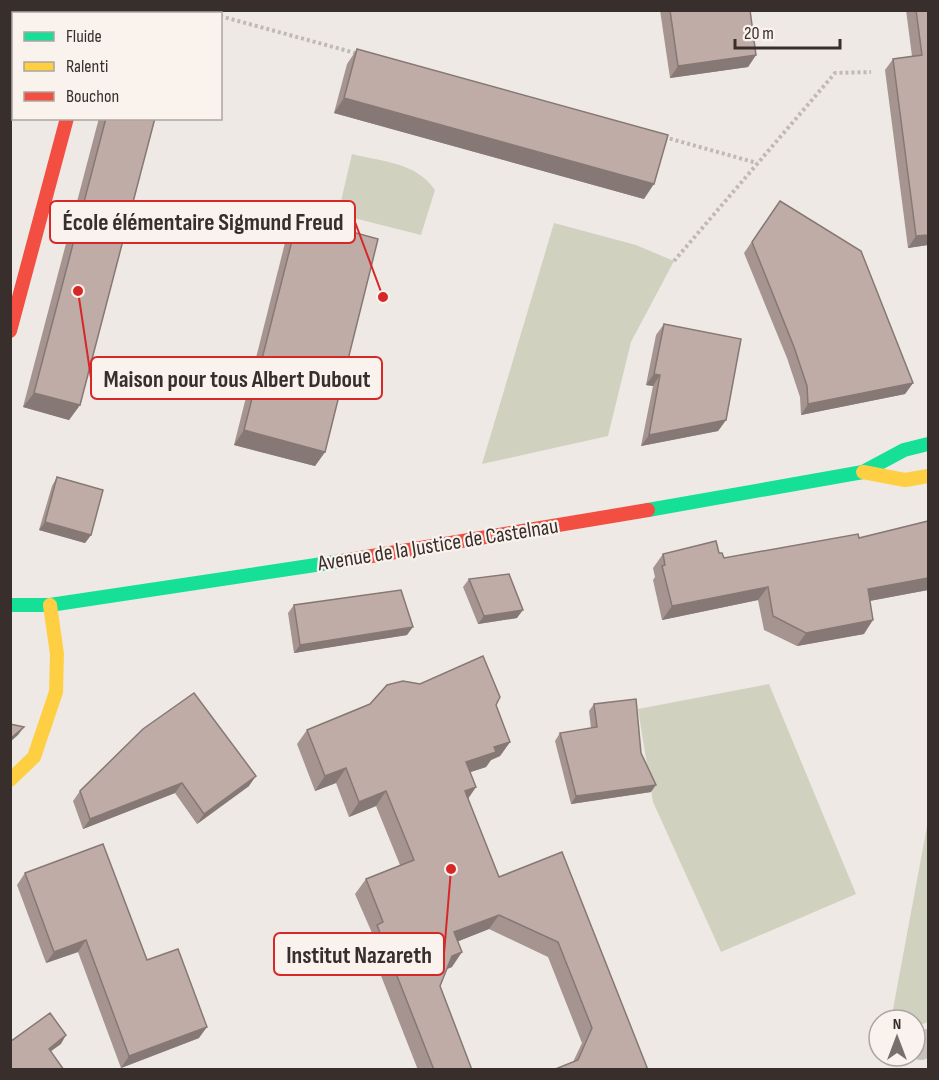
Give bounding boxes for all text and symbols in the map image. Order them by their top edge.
legend [12,12,222,120]
scale bar [735,12,840,50]
text: 20 m [744,23,774,44]
text: Fluide [66,26,102,47]
text: Ralenti [66,56,108,77]
text: Bouchon [66,86,119,107]
callout: École élémentaire Sigmund Freud [50,201,355,243]
text: École élémentaire Sigmund Freud [63,208,343,237]
callout: Maison pour tous Albert Dubout [91,357,382,399]
text: Maison pour tous Albert Dubout [104,365,371,394]
street label: Avenue de la Justice de Castelnau [315,513,560,578]
callout: Institut Nazareth [274,933,444,975]
text: Institut Nazareth [286,941,432,970]
north arrow [867,1008,927,1068]
text: N [893,1015,901,1034]

